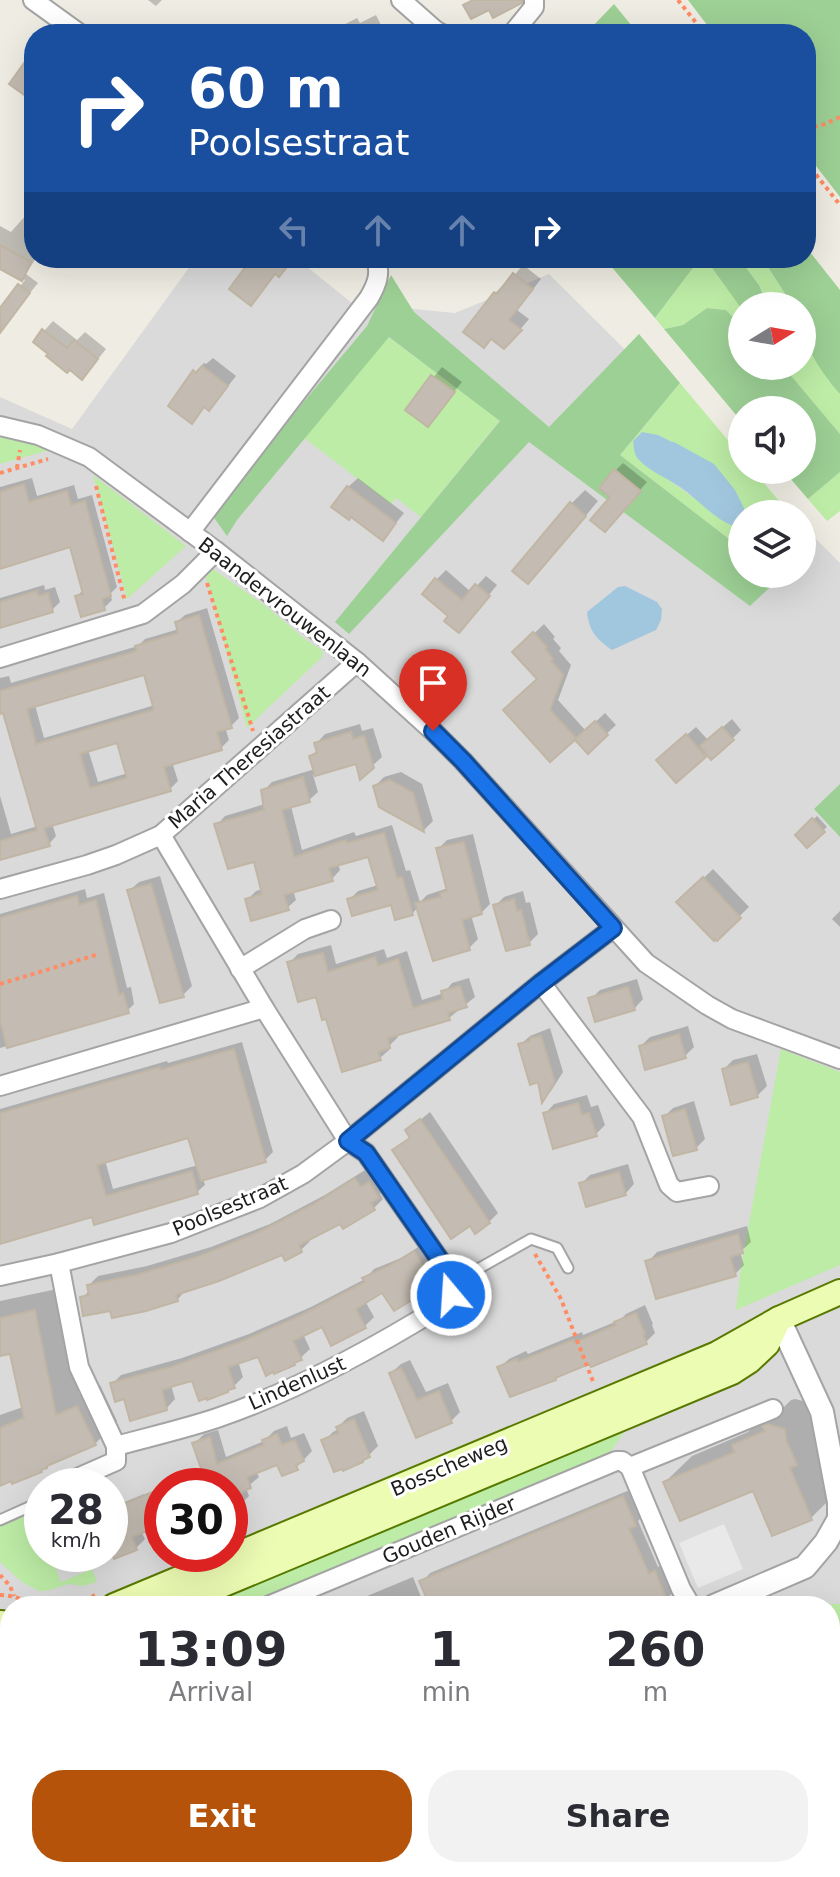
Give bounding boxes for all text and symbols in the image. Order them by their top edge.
text: 60 m [188,55,344,120]
icon: right [56,56,160,160]
text: Poolsestraat [188,122,409,163]
icon: left [272,208,316,252]
icon: ahead [356,208,400,252]
icon: ahead [440,208,484,252]
icon: right [524,208,568,252]
north arrow [728,292,816,380]
map controls [728,292,816,588]
button: sound [728,396,816,484]
button: layers [728,500,816,588]
street label: Baandervrouwenlaan [194,532,376,682]
pin [399,649,467,731]
icon: arrive [411,661,455,705]
street label: Maria Theresiastraat [163,680,335,834]
street label: Poolsestraat [169,1171,291,1241]
position arrow [409,1253,493,1337]
street label: Lindenlust [245,1351,349,1415]
street label: Bosscheweg [387,1431,511,1501]
speed limit sign: 30 [144,1468,248,1572]
text: 28 [48,1487,104,1533]
street label: Gouden Rijder [379,1491,520,1569]
text: km/h [51,1528,101,1552]
text: 13:09 [134,1621,287,1677]
text: 1 [430,1621,463,1677]
text: 260 [605,1621,705,1677]
text: Arrival [169,1677,253,1707]
text: min [422,1677,471,1707]
text: m [643,1677,668,1707]
button: Exit [32,1770,412,1862]
button: Share [428,1770,808,1862]

